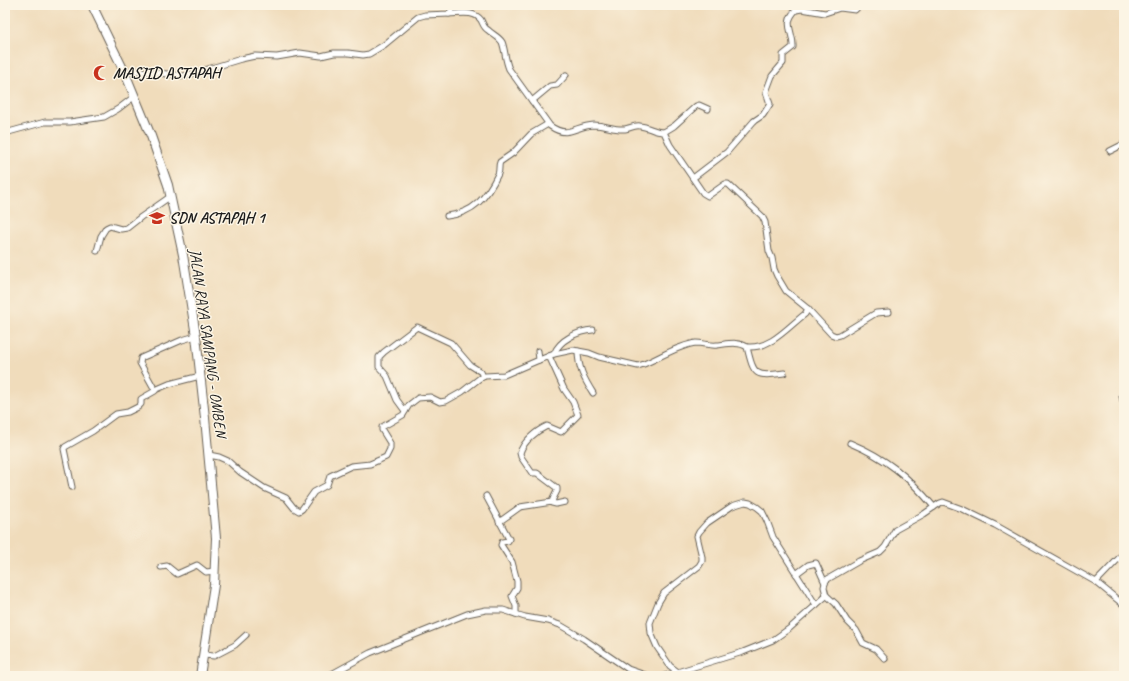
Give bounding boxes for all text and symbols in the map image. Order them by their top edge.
place label: MASJID ASTAPAH [113,63,223,83]
mosque icon: MASJID ASTAPAH [92,64,110,82]
place label: SDN ASTAPAH 1 [169,208,266,228]
school or university icon: SDN ASTAPAH 1 [148,209,166,227]
street label: JALAN RAYA SAMPANG - OMBEN [185,246,232,441]

